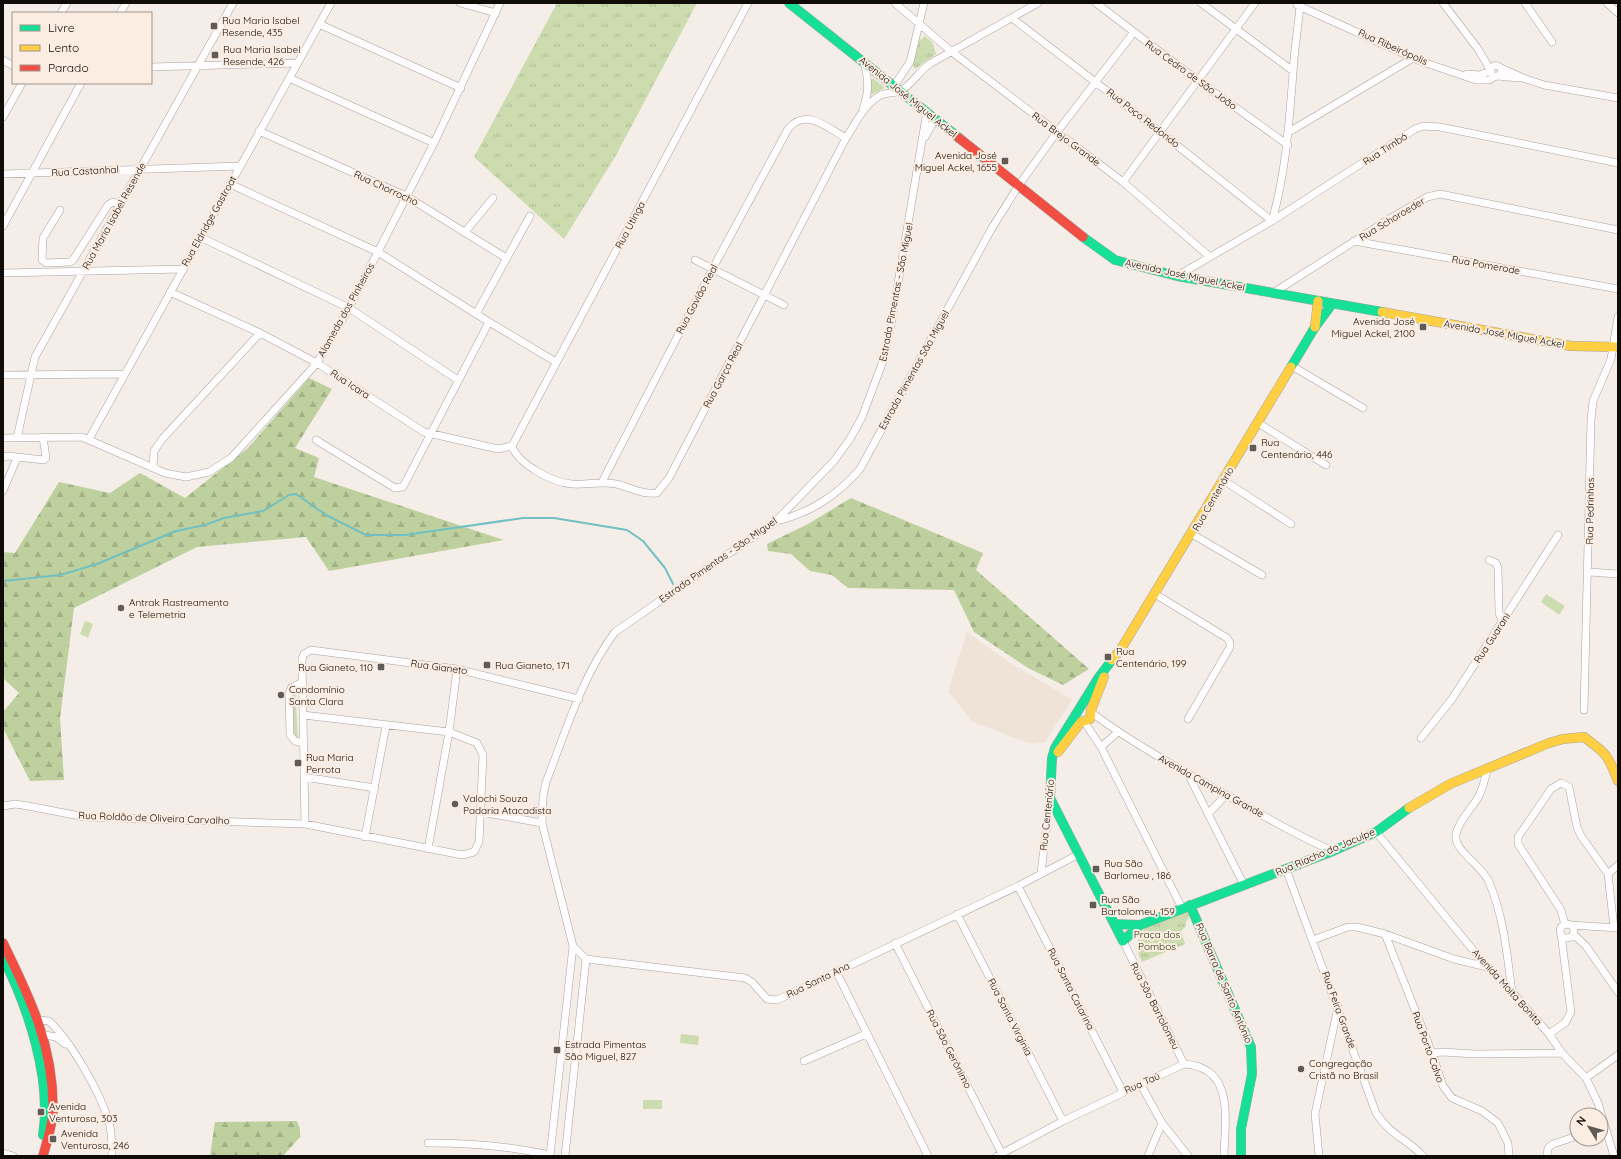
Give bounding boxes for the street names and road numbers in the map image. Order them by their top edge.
street label: Rua Ribeirópolis [1356,26,1430,68]
street label: Rua Cedro de São João [1142,37,1240,113]
street label: Avenida José Miguel Ackel [856,53,960,141]
street label: Rua Poço Redondo [1104,85,1182,151]
street label: Rua Brejo Grande [1029,109,1103,169]
street label: Rua Timbó [1360,130,1410,168]
street label: Rua Maria Isabel Resende [79,160,149,272]
street label: Rua Castanhal [51,163,119,179]
street label: Rua Chorrocho [352,167,420,209]
street label: Rua Eldridge Gastroat [179,173,240,269]
street label: Rua Schoroeder [1357,194,1427,244]
street label: Rua Utinga [612,199,648,251]
street label: Estrada Pimentas - São Miguel [876,221,916,363]
street label: Rua Pomerode [1451,253,1522,277]
street label: Avenida José Miguel Ackel [1124,256,1246,294]
street label: Alameda dos Pinheiros [315,260,377,359]
street label: Rua Gavião Real [673,262,721,336]
street label: Estrada Pimentas São Miguel [876,308,952,432]
street label: Avenida José Miguel Ackel [1443,317,1565,351]
street label: Rua Garça Real [700,340,746,410]
street label: Rua Icara [328,366,372,402]
street label: Rua Centenário [1189,465,1237,533]
street label: Rua Pedrinhas [1583,477,1597,545]
street label: Estrada Pimentas - São Miguel [656,514,780,606]
street label: Rua Guarani [1471,610,1513,666]
street label: Rua Gianeto [410,657,468,677]
street label: Avenida Campina Grande [1156,752,1266,821]
street label: Rua Centenário [1037,779,1057,851]
street label: Rua Roldão de Oliveira Carvalho [78,809,230,827]
street label: Rua Riacho do Jacuípe [1273,825,1377,879]
street label: Rua Barra de Santo Antônio [1193,921,1255,1045]
street label: Rua Santa Catarina [1045,946,1097,1032]
street label: Avenida Moita Bonita [1469,946,1545,1028]
street label: Rua Santa Ana [784,959,852,1001]
street label: Rua São Bartolomeu [1127,960,1183,1052]
street label: Rua Feira Grande [1319,970,1359,1051]
street label: Rua Santa Virgínia [985,976,1035,1058]
street label: Rua São Gerônimo [923,1007,975,1091]
street label: Rua Porto Calvo [1409,1010,1447,1084]
street label: Rua Taú [1122,1069,1162,1097]

